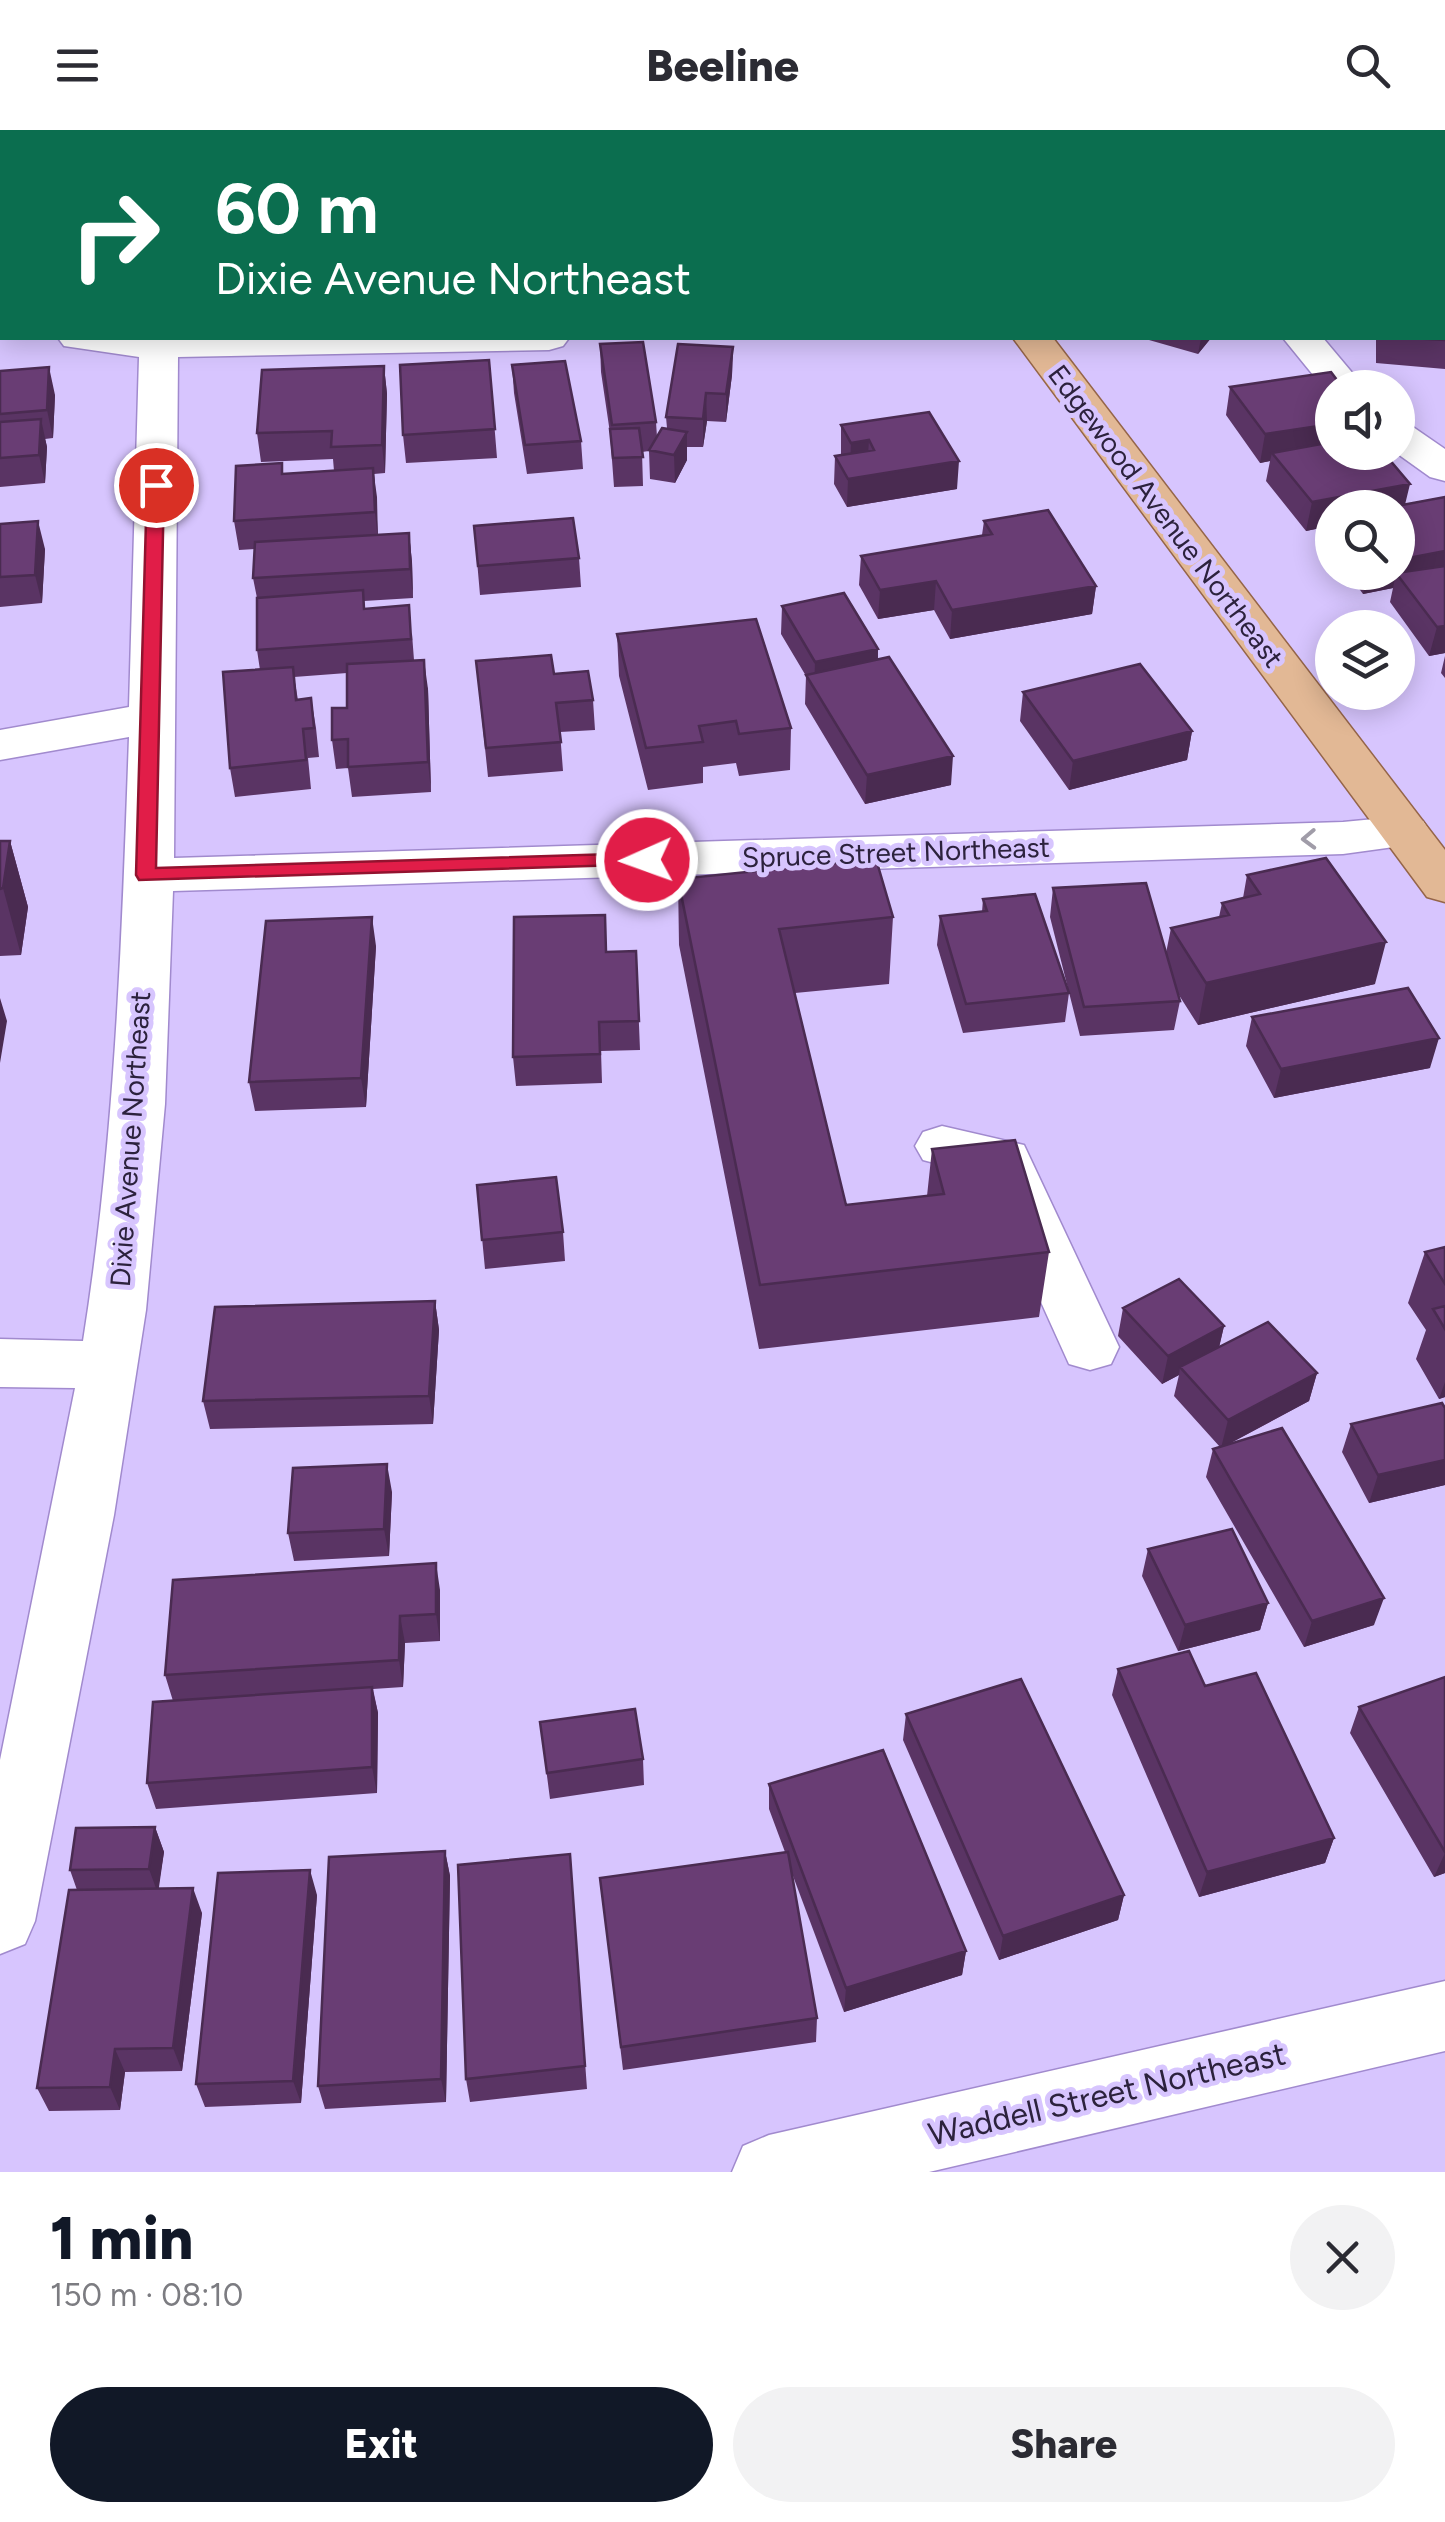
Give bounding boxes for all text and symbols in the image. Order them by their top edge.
icon: menu [50,38,105,93]
text: Beeline [646,38,799,92]
icon: search [1340,38,1395,93]
text: 60 m [215,166,379,251]
icon: right [50,170,180,300]
text: Dixie Avenue Northeast [215,251,691,305]
street label: Edgewood Avenue Northeast [1041,358,1291,674]
map controls [1315,370,1415,710]
button: sound [1315,370,1415,470]
pin [114,443,199,528]
icon: arrive [129,458,184,513]
button: search [1315,490,1415,590]
button: layers [1315,610,1415,710]
position arrow [595,808,699,912]
one-way arrow [1300,829,1316,850]
street label: Spruce Street Northeast [741,830,1051,874]
street label: Dixie Avenue Northeast [103,990,157,1288]
street label: Waddell Street Northeast [925,2034,1289,2154]
text: 1 min [50,2202,193,2274]
button: close [1290,2205,1395,2310]
text: 150 m · 08:10 [50,2276,243,2314]
button: Exit [50,2387,713,2502]
button: Share [733,2387,1395,2502]

